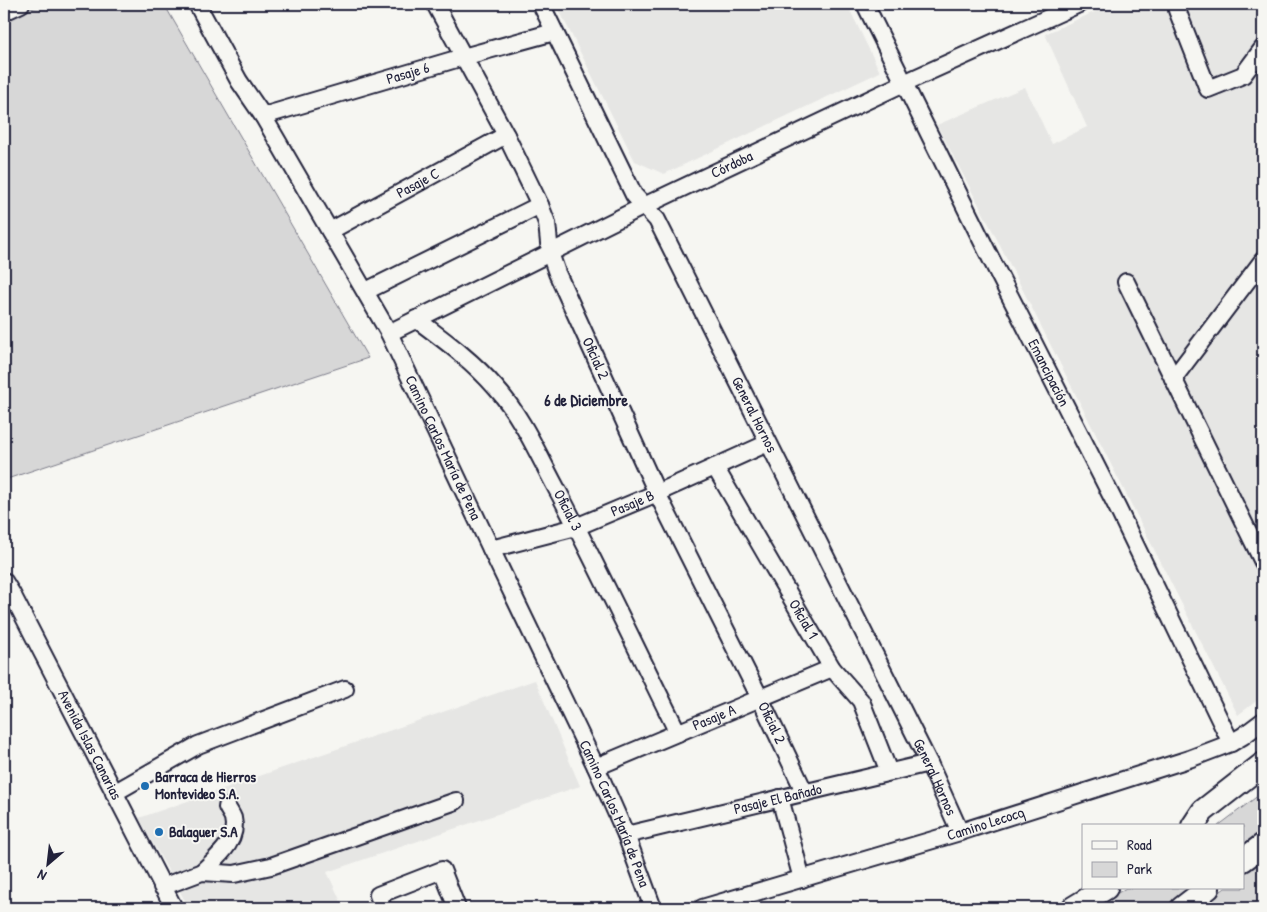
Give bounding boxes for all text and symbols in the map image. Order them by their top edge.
street label: Pasaje 6 [384,57,432,89]
street label: Córdoba [707,145,756,183]
street label: Pasaje C [392,162,443,203]
street label: Oficial 2 [578,334,615,382]
street label: Emancipación [1023,335,1075,410]
street label: Camino Carlos María de Pena [400,372,487,523]
street label: General Hornos [727,373,783,456]
district label: 6 de Diciembre [544,389,628,411]
street label: Pasaje B [607,484,657,521]
street label: Oficial 3 [549,486,588,534]
street label: Oficial 1 [784,595,824,642]
street label: Avenida Islas Canarias [53,686,127,803]
street label: Pasaje A [689,698,739,735]
street label: Oficial 2 [753,698,791,747]
street label: General Hornos [908,735,962,819]
street label: Camino Carlos María de Pena [575,736,655,890]
place label: Barraca de Hierros Montevideo S.A. [155,766,256,804]
street label: Pasaje El Bañado [731,778,824,819]
marker: Barraca de Hierros Montevideo S.A. [139,780,151,792]
street label: Camino Lecocq [944,801,1027,845]
place label: Balaguer S.A [169,821,238,843]
legend [1082,824,1244,890]
marker: Balaguer S.A [153,826,165,838]
text: Road [1127,834,1152,855]
north arrow [22,840,72,890]
text: Park [1127,858,1152,879]
text: N [33,866,49,886]

